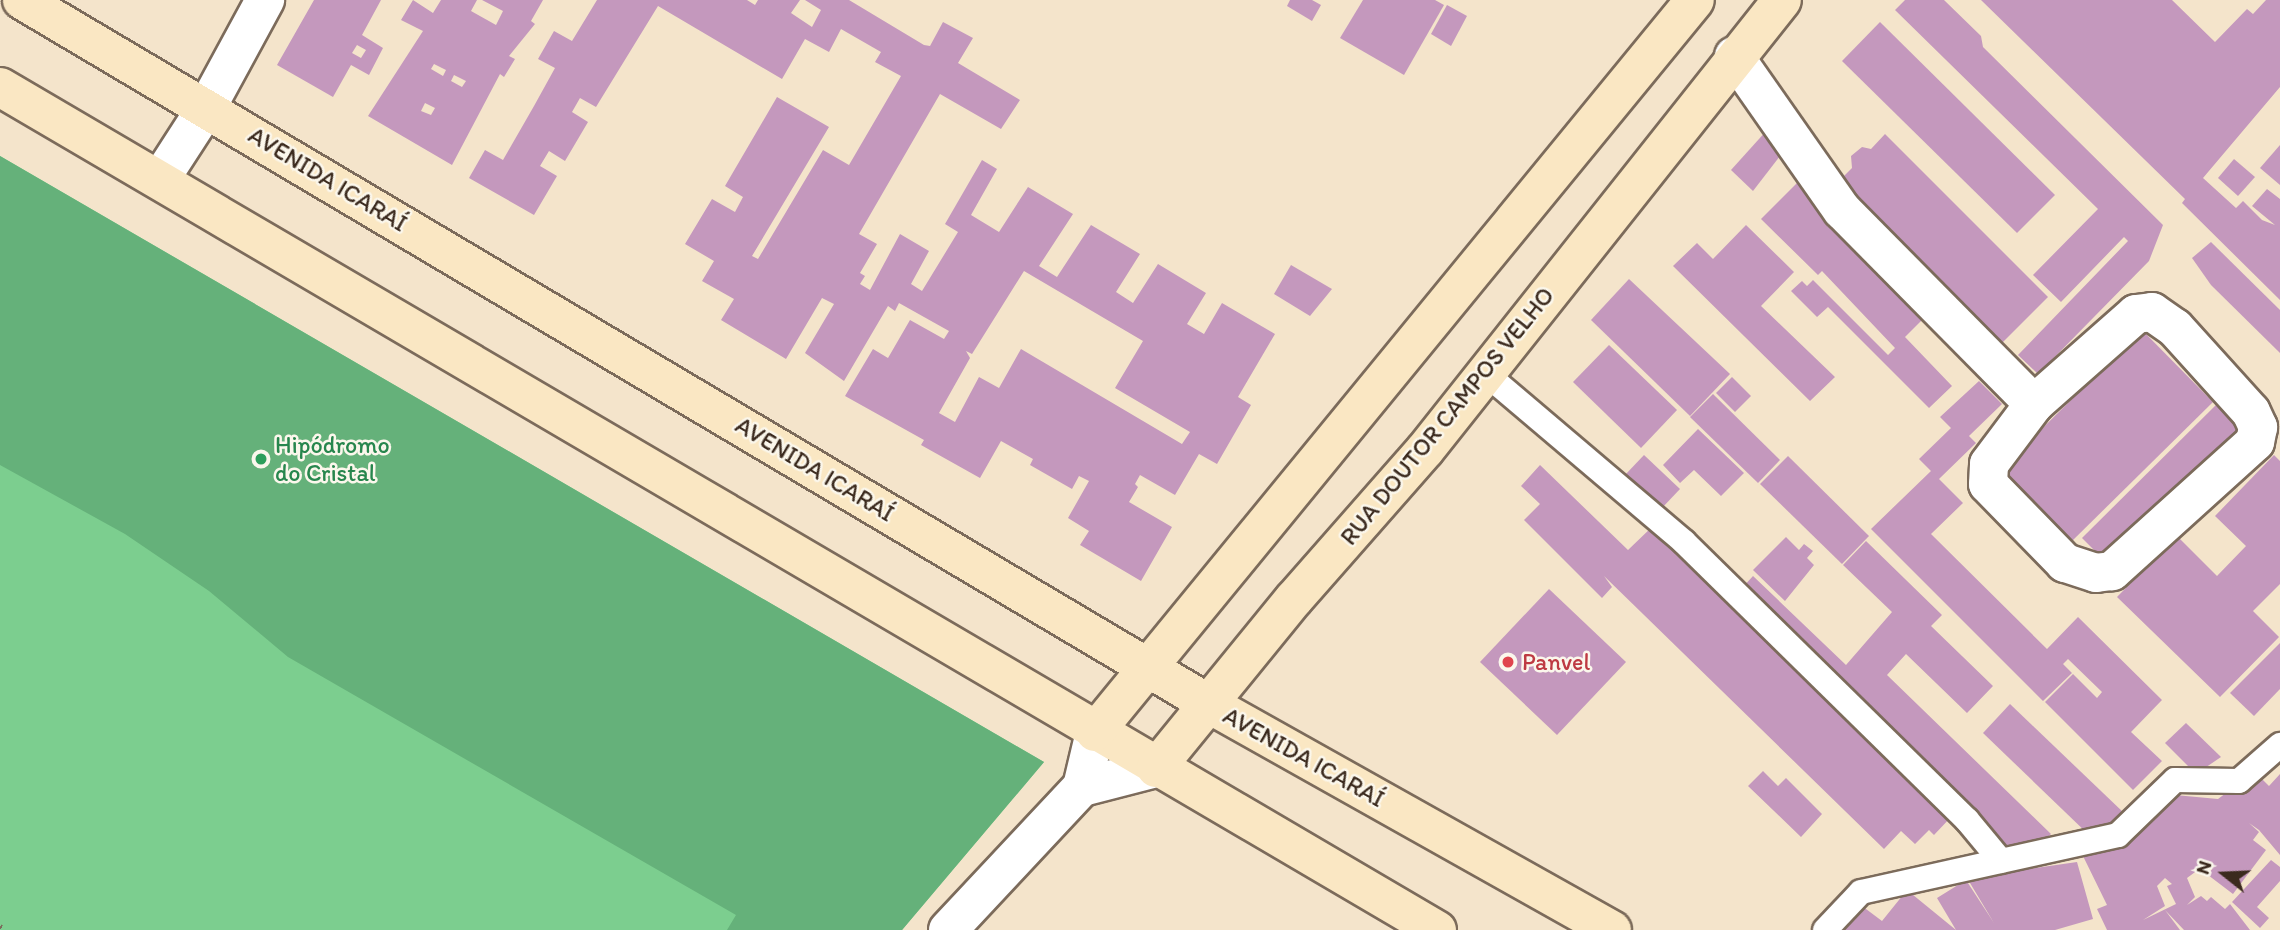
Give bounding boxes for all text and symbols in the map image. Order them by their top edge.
street label: AVENIDA ICARAÍ [242,120,414,238]
street label: RUA DOUTOR CAMPOS VELHO [1333,281,1561,551]
street label: AVENIDA ICARAÍ [729,410,901,528]
place label: Hipódromo do Cristal [275,431,390,487]
marker: Hipódromo do Cristal [253,451,269,467]
place label: Panvel [1522,648,1590,676]
marker: Panvel [1500,654,1516,670]
street label: AVENIDA ICARAÍ [1217,700,1391,814]
north arrow [2189,839,2259,909]
text: N [2191,858,2216,877]

